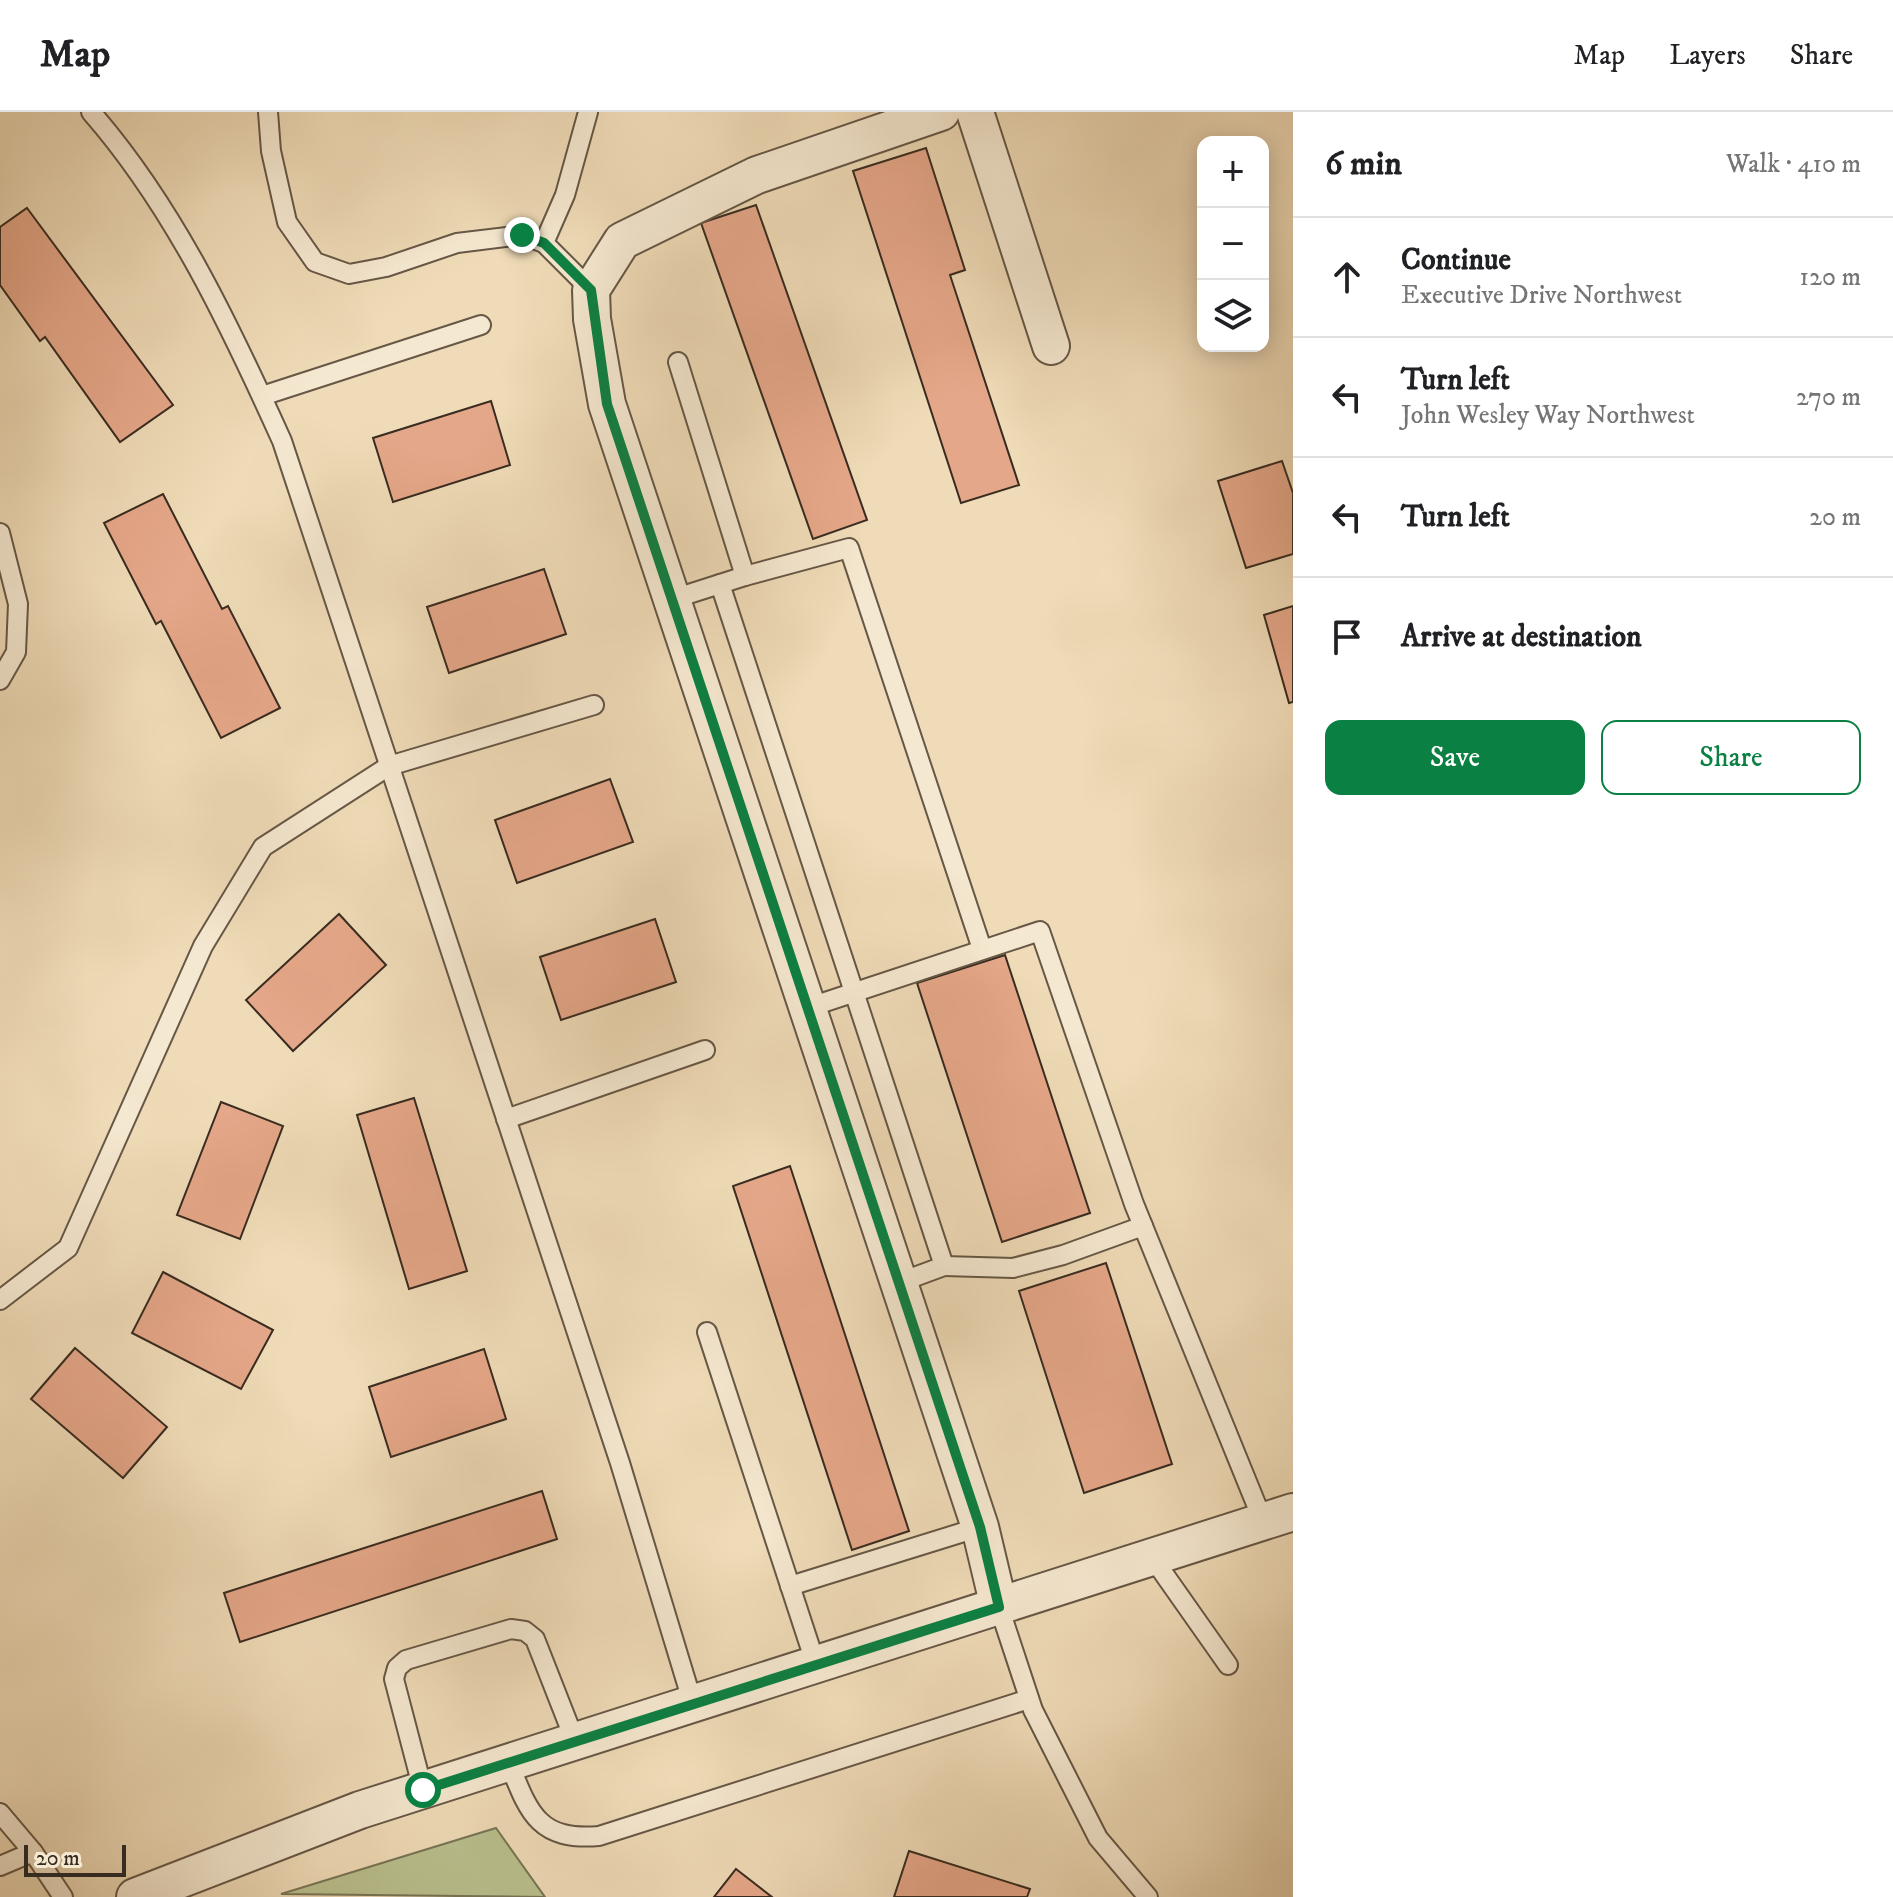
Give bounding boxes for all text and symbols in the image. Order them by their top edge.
text: Map [40,31,110,79]
text: Map [1574,38,1625,73]
text: Layers [1669,38,1746,73]
text: Share [1790,38,1853,73]
map controls [1197,136,1269,352]
button: + [1197,136,1269,208]
text: 6 min [1325,143,1402,185]
text: Walk · 410 m [1726,148,1861,181]
button: − [1197,208,1269,280]
route end [504,217,540,253]
text: Continue [1401,242,1511,279]
icon: ahead [1325,255,1369,299]
text: 120 m [1800,261,1861,294]
text: Executive Drive Northwest [1401,279,1682,312]
button: layers [1197,280,1269,352]
text: Turn left [1401,362,1510,399]
icon: left [1325,375,1369,419]
text: 270 m [1796,381,1861,414]
text: John Wesley Way Northwest [1401,399,1695,432]
icon: left [1325,495,1369,539]
text: Turn left [1401,499,1510,536]
text: 20 m [1809,501,1861,534]
icon: arrive [1325,615,1369,659]
text: Arrive at destination [1401,619,1642,656]
button: Save [1325,720,1585,795]
button: Share [1601,720,1861,795]
route start [405,1772,441,1808]
scale bar [24,1841,126,1877]
text: 20 m [36,1845,80,1872]

